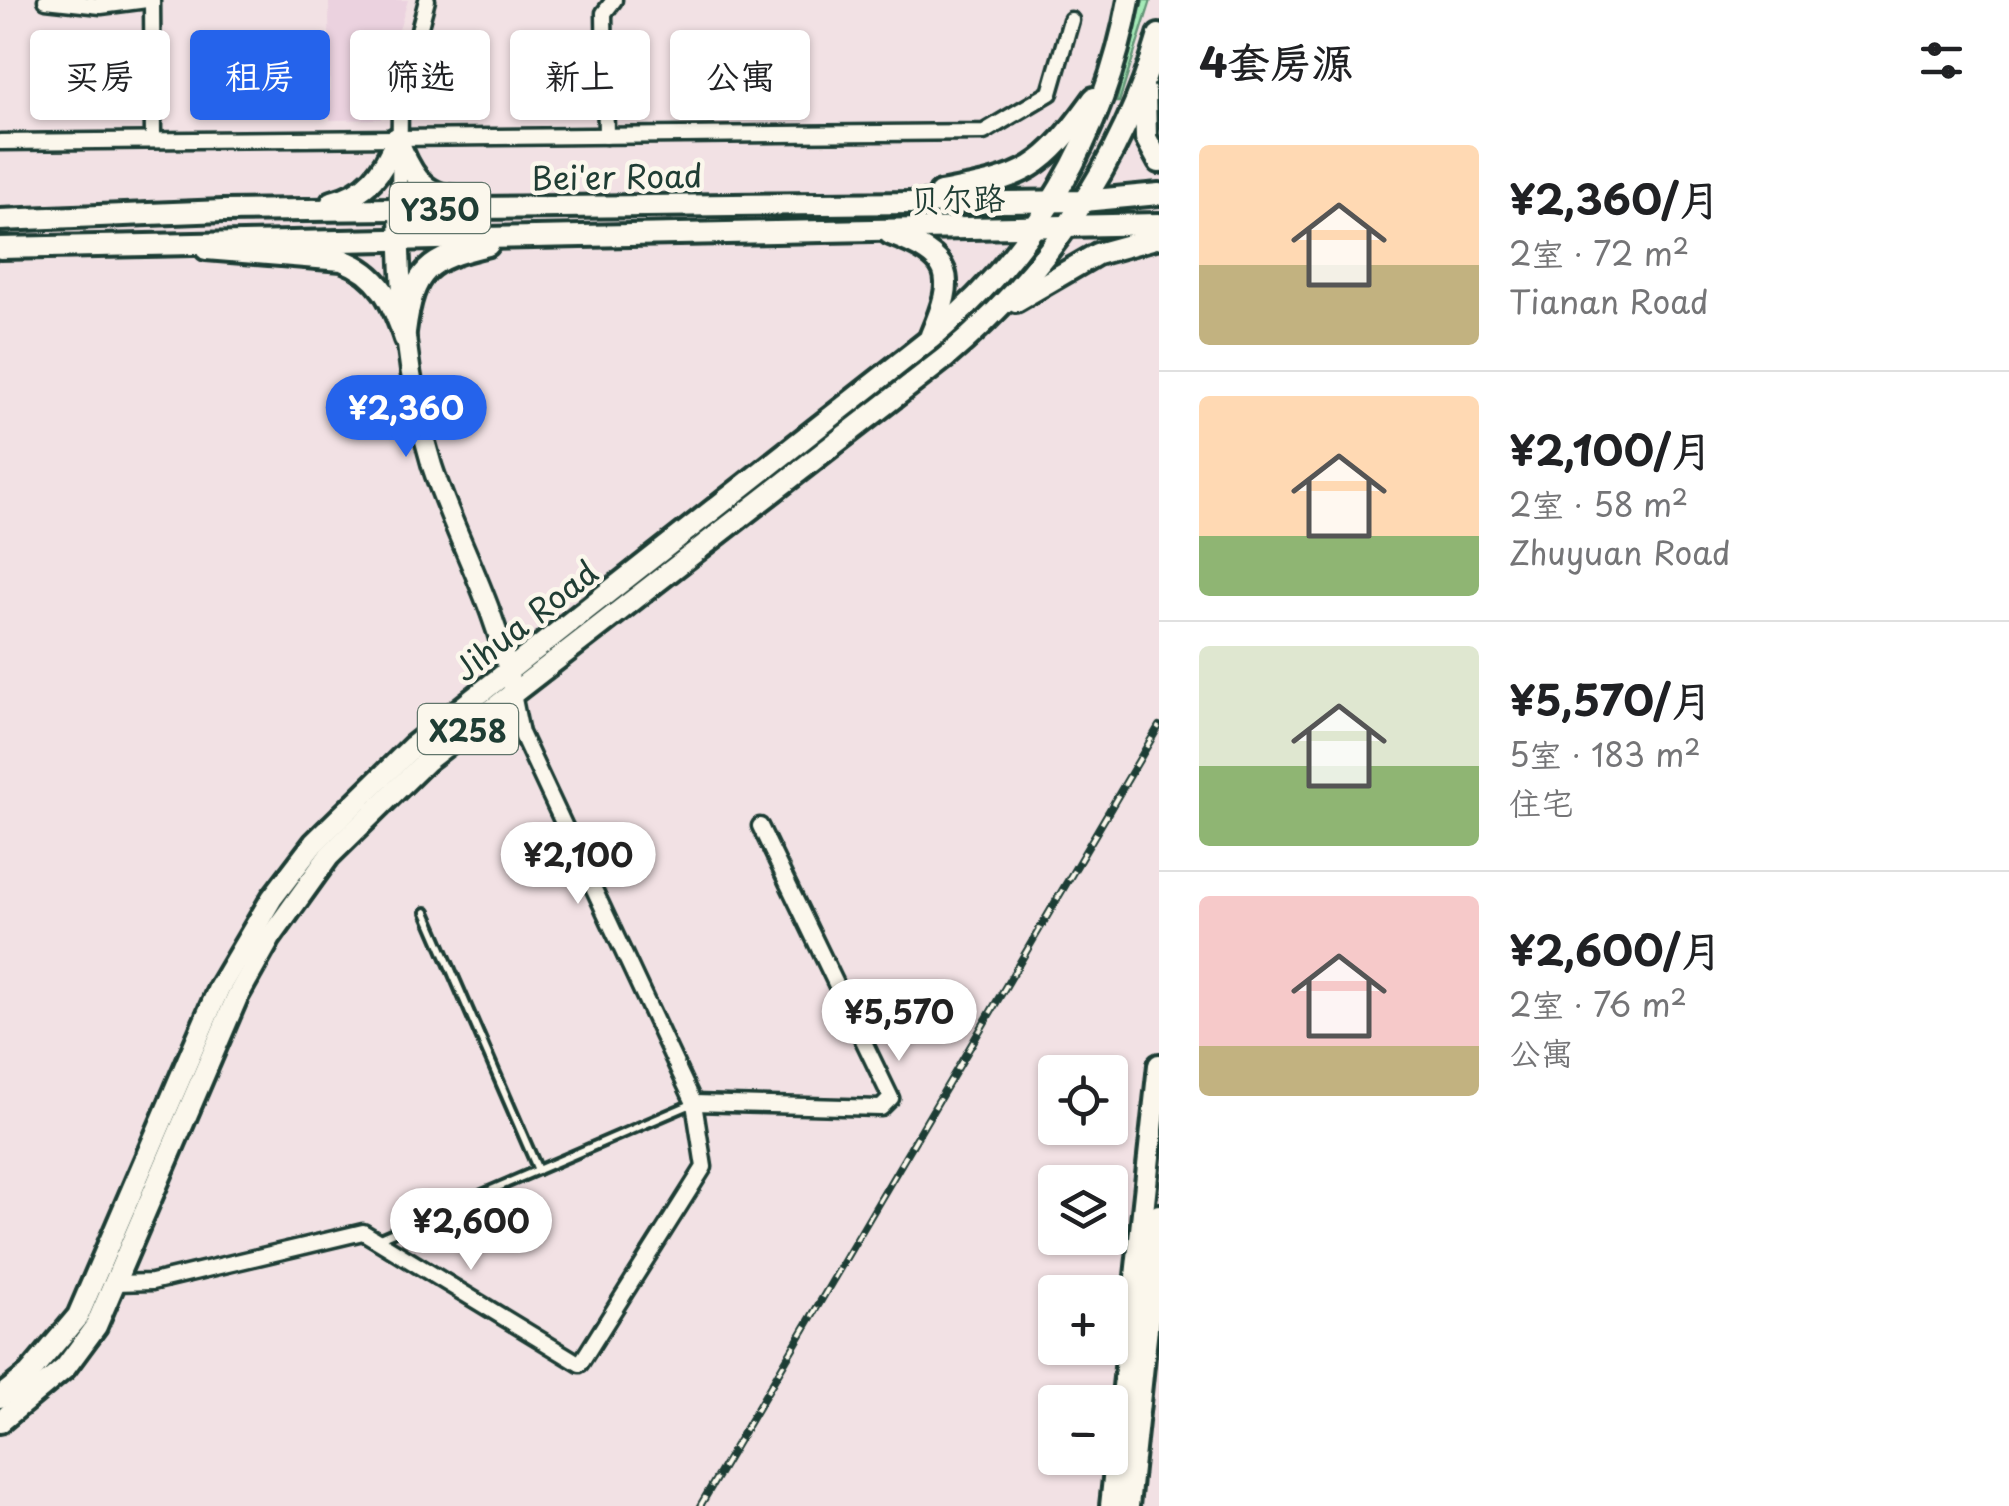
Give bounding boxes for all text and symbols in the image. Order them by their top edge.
text: 4套房源 [1199,29,1354,92]
chip: 买房 [30,30,170,120]
chip: 租房 [190,30,330,120]
chip: 筛选 [350,30,490,120]
chip: 新上 [510,30,650,120]
chip: 公寓 [670,30,810,120]
icon: filters [1914,33,1969,88]
street label: Bei'er Road [531,151,703,201]
text: ¥2,360/月 [1509,166,1721,229]
street label: 贝尔路 [908,172,1006,224]
road number: Y350 [390,183,490,233]
icon: home [1279,185,1399,305]
text: 2室 · 72 m² [1509,229,1689,277]
text: Tianan Road [1509,277,1709,325]
pin: ¥2,360 [325,375,487,460]
text: ¥2,360 [348,383,464,431]
text: ¥2,100/月 [1509,417,1713,480]
icon: home [1279,436,1399,556]
text: 2室 · 58 m² [1509,480,1688,528]
text: Zhuyuan Road [1509,528,1731,576]
street label: Jihua Road [442,548,608,692]
text: ¥5,570/月 [1509,667,1713,730]
icon: home [1279,686,1399,806]
road number: X258 [418,704,518,754]
text: 5室 · 183 m² [1509,730,1701,778]
text: 住宅 [1509,778,1573,826]
pin: ¥2,100 [497,822,659,907]
text: ¥2,100 [523,830,633,878]
text: ¥2,600/月 [1509,917,1722,980]
icon: home [1279,936,1399,1056]
pin: ¥5,570 [818,979,980,1064]
text: 2室 · 76 m² [1509,980,1687,1028]
text: ¥5,570 [844,987,954,1035]
text: 公寓 [1509,1028,1573,1076]
map controls [1038,1055,1128,1475]
button: locate [1038,1055,1128,1145]
button: layers [1038,1165,1128,1255]
pin: ¥2,600 [390,1188,552,1273]
text: ¥2,600 [412,1196,530,1244]
button: + [1038,1275,1128,1365]
button: − [1038,1385,1128,1475]

